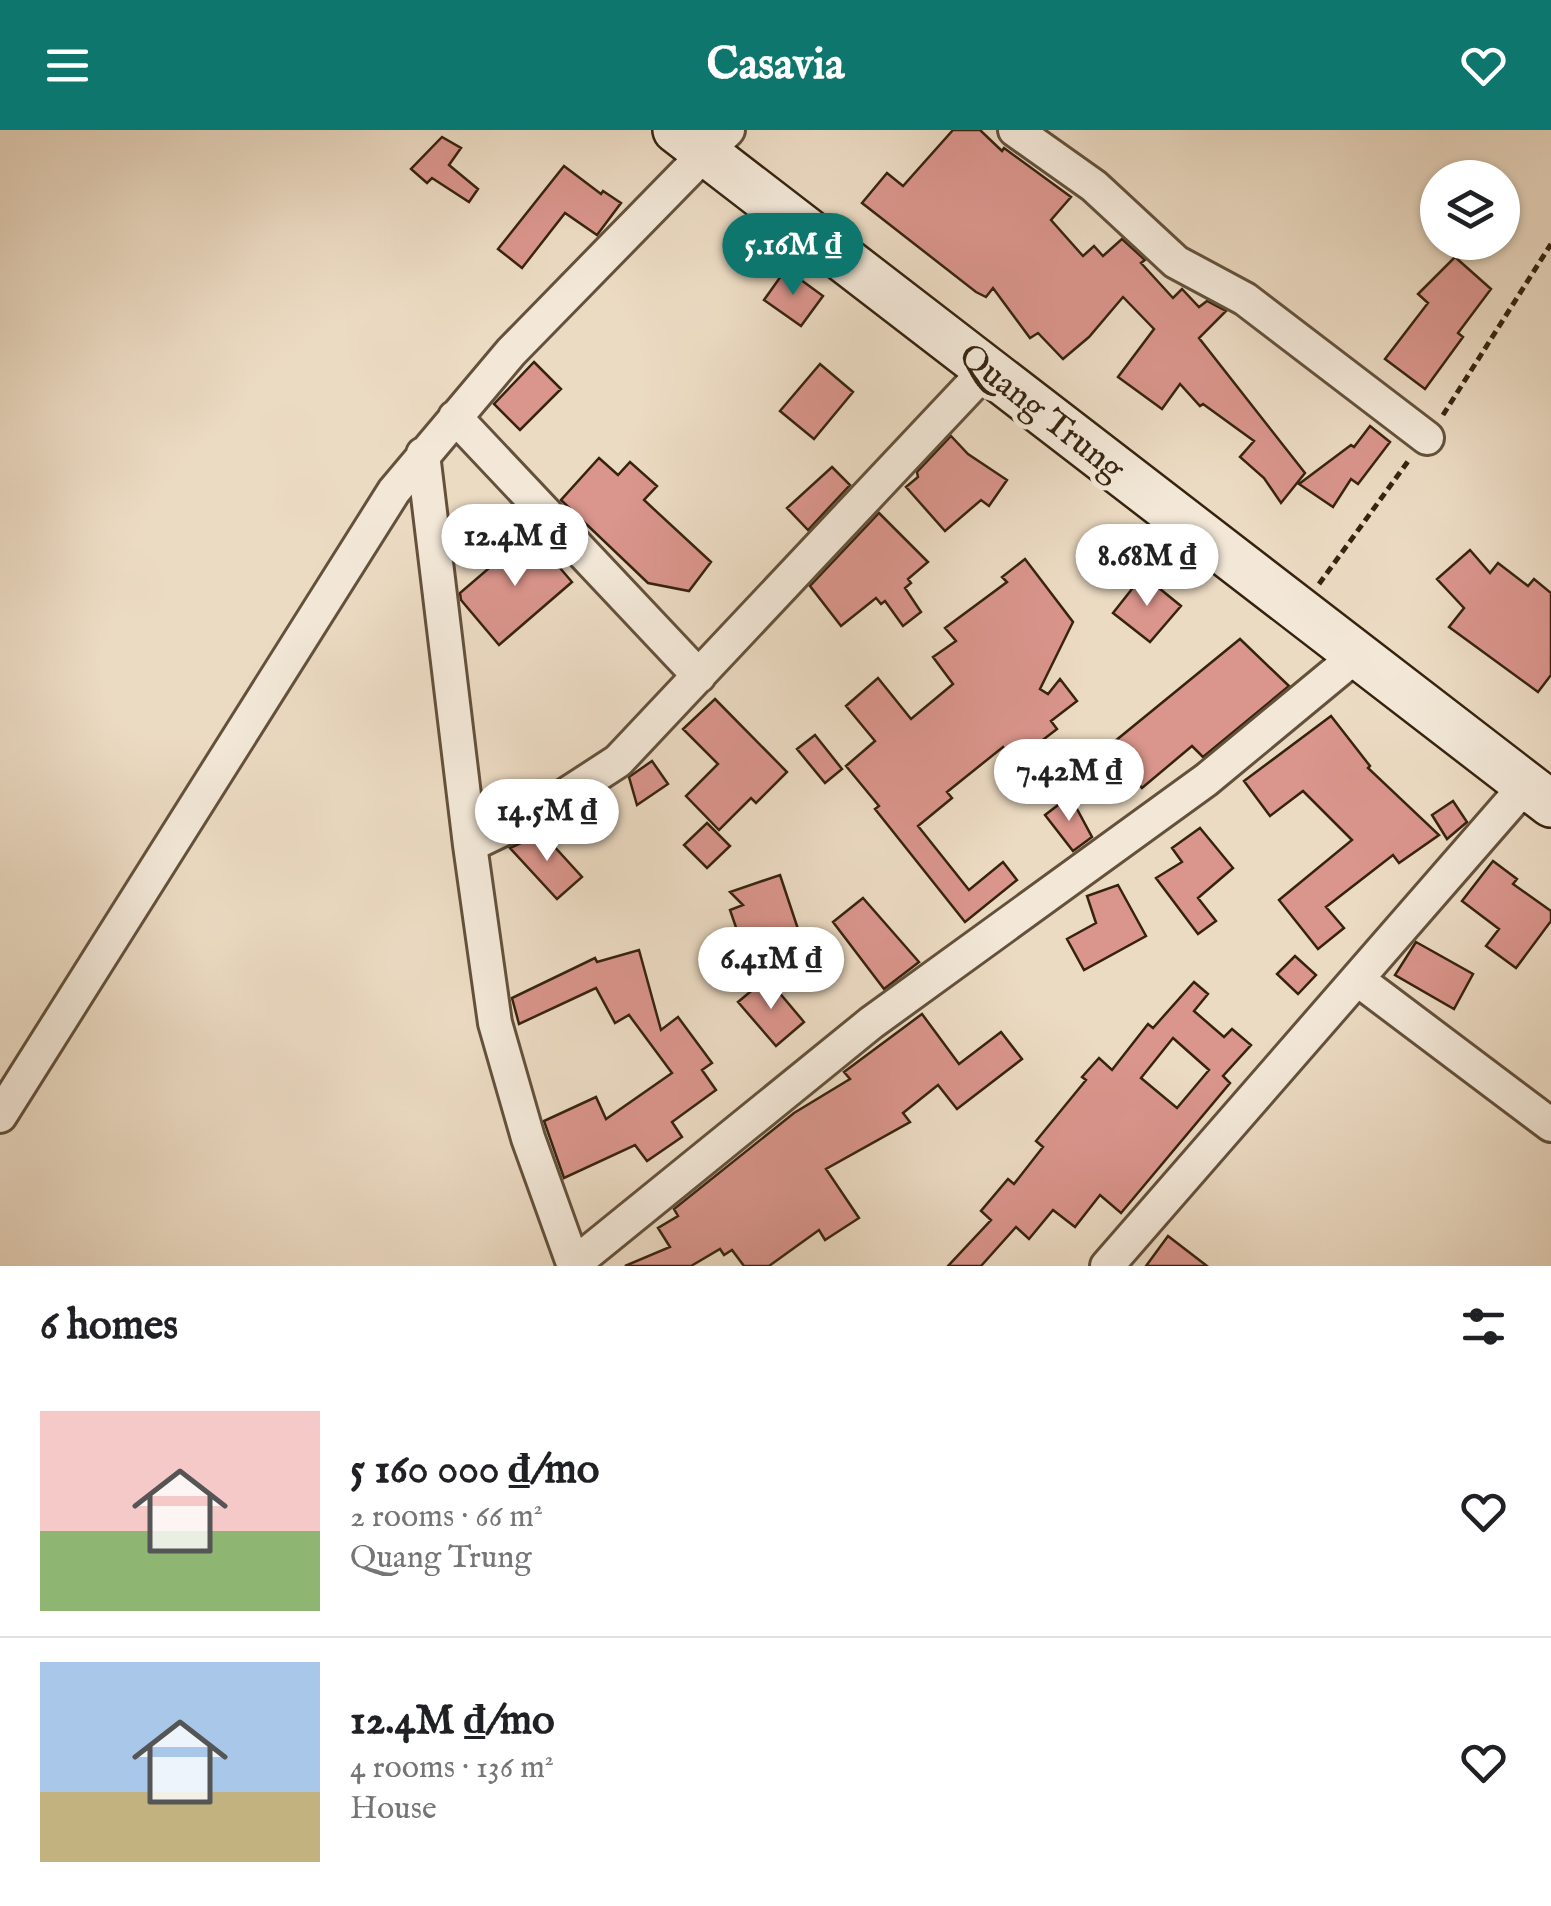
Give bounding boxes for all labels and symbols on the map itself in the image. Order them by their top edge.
pin: 5.16M ₫ [701,213,885,298]
street label: Quang Trung [949,334,1134,493]
pin: 12.4M ₫ [423,504,607,589]
pin: 8.68M ₫ [1055,524,1239,609]
pin: 7.42M ₫ [977,739,1161,824]
pin: 14.5M ₫ [455,779,639,864]
pin: 6.41M ₫ [679,927,863,1012]

